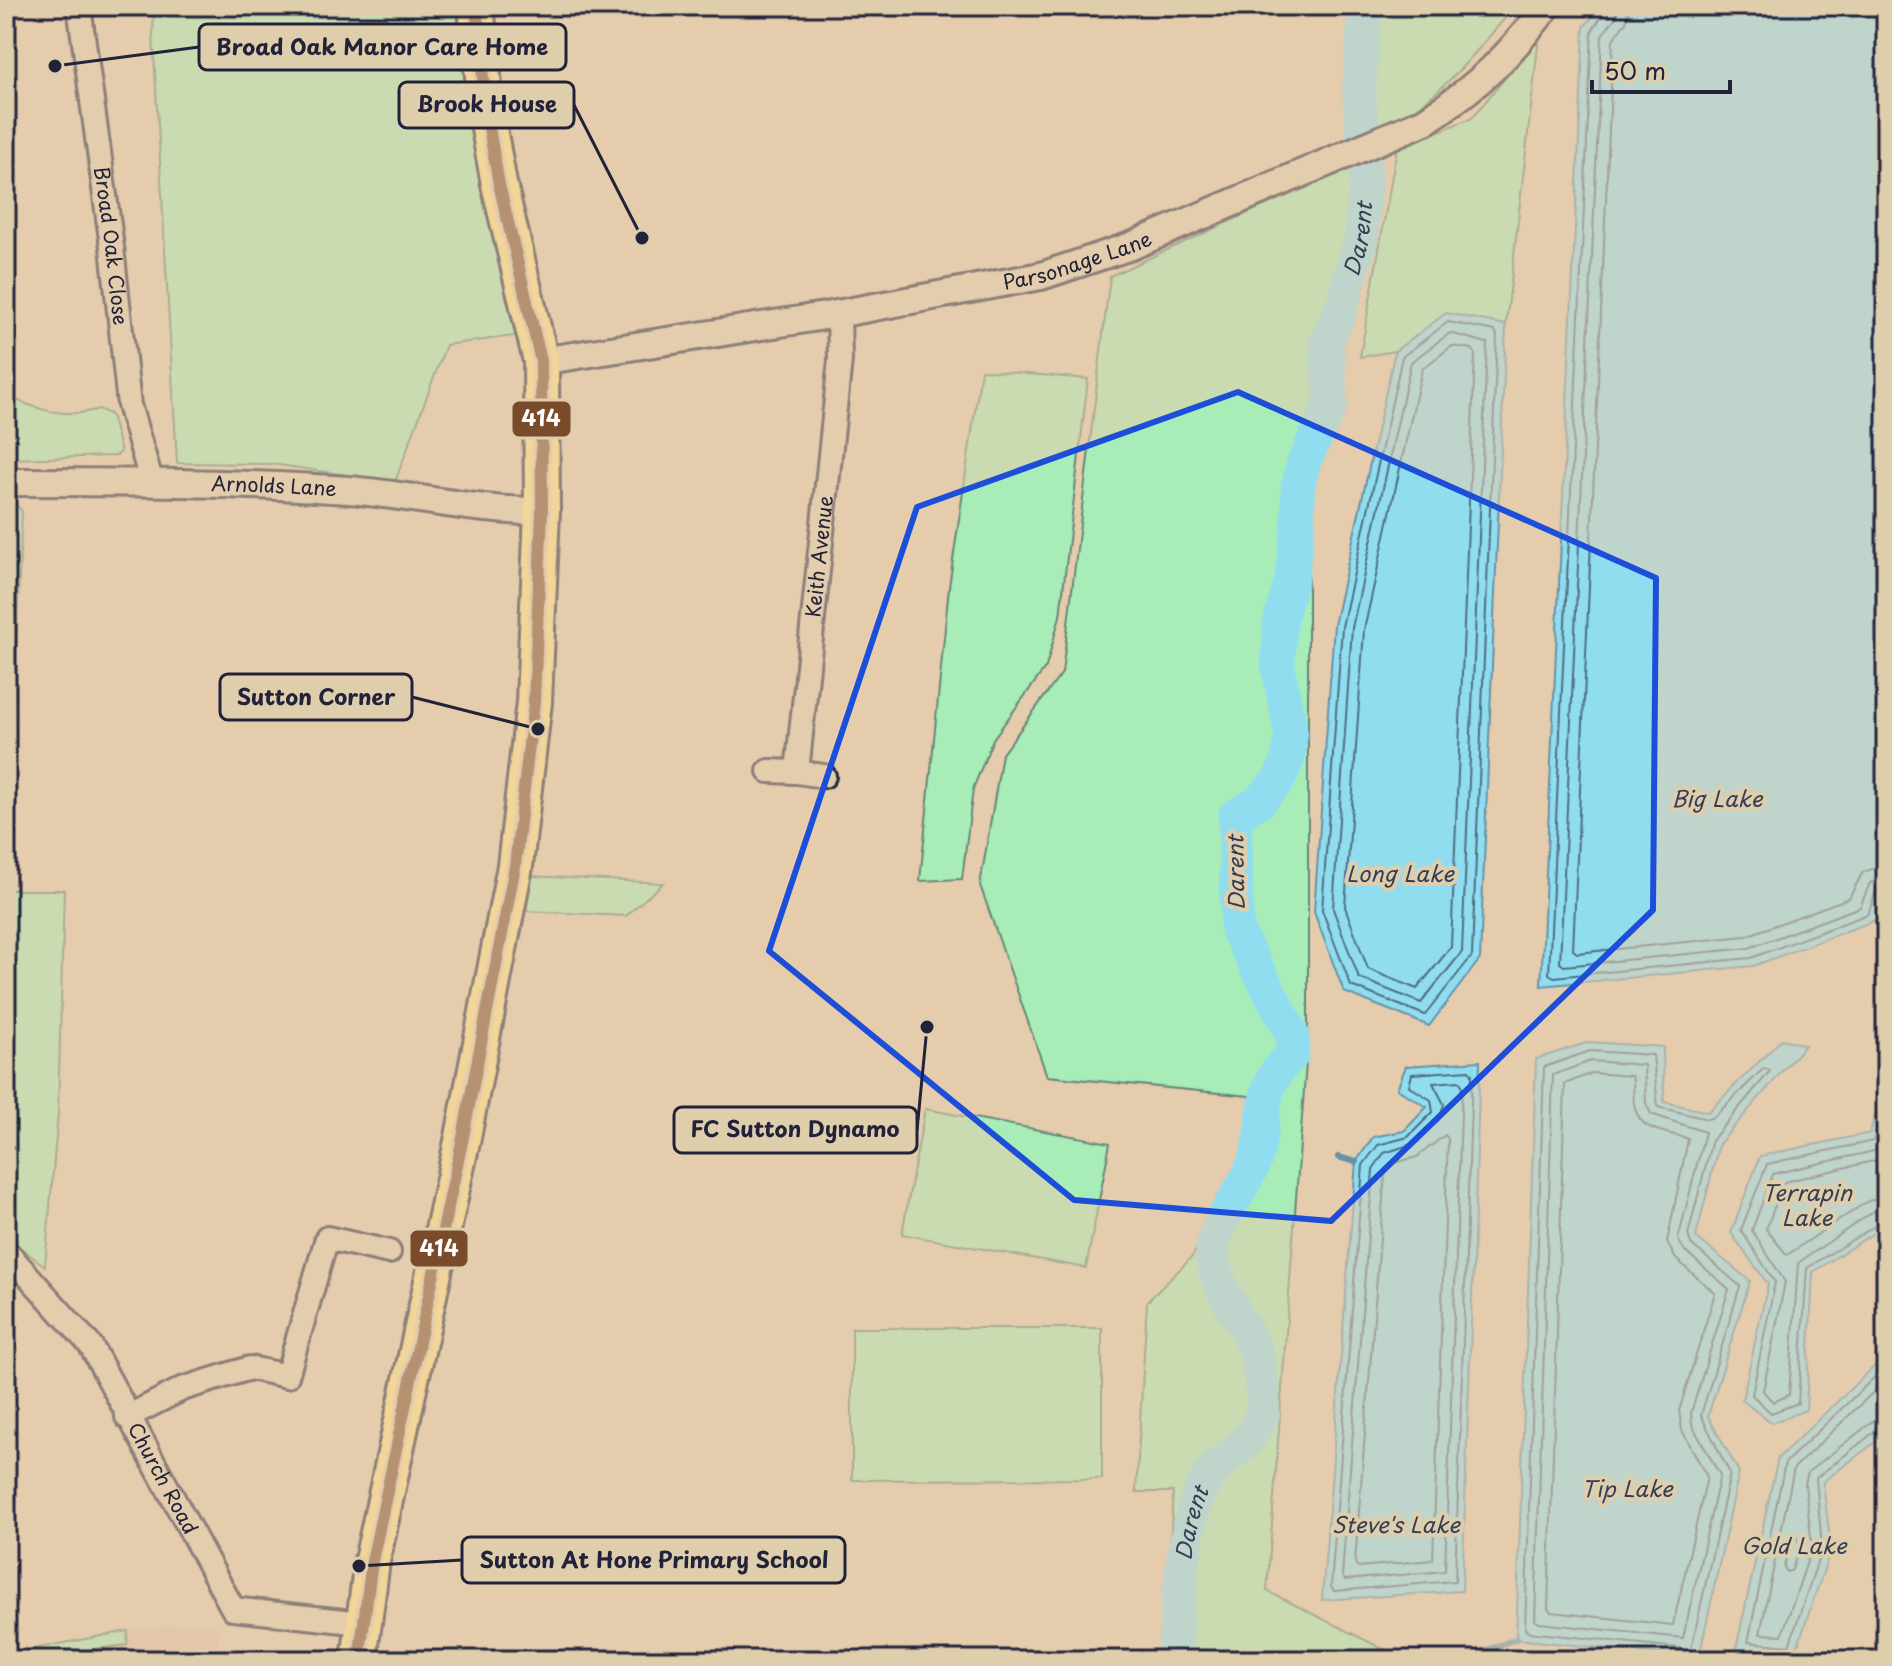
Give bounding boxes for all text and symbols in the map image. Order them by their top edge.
callout: Broad Oak Manor Care Home [199,24,566,70]
text: Broad Oak Manor Care Home [216,29,548,62]
scale bar [1592,44,1730,94]
text: 50 m [1604,52,1666,88]
callout: Brook House [399,82,574,128]
text: Brook House [417,86,557,119]
street label: Broad Oak Close [87,164,136,327]
water label: Darent [1333,198,1379,279]
street label: Parsonage Lane [1000,223,1156,297]
line badge: 414 [511,400,572,438]
text: 414 [521,400,561,433]
street label: Arnolds Lane [211,468,338,503]
street label: Keith Avenue [797,494,840,619]
callout: Sutton Corner [220,674,412,720]
text: Sutton Corner [237,679,396,712]
water label: Big Lake [1671,781,1764,814]
water label: Darent [1217,832,1252,911]
water label: Long Lake [1346,856,1455,889]
callout: FC Sutton Dynamo [674,1107,917,1153]
text: FC Sutton Dynamo [690,1111,900,1144]
water label: Terrapin Lake [1762,1175,1854,1233]
line badge: 414 [409,1229,469,1268]
text: 414 [419,1230,459,1263]
street label: Church Road [121,1417,206,1539]
water label: Tip Lake [1581,1471,1674,1504]
water label: Darent [1165,1478,1217,1562]
water label: Steve's Lake [1332,1507,1461,1540]
water label: Gold Lake [1741,1528,1848,1561]
callout: Sutton At Hone Primary School [462,1537,845,1583]
text: Sutton At Hone Primary School [480,1542,828,1575]

